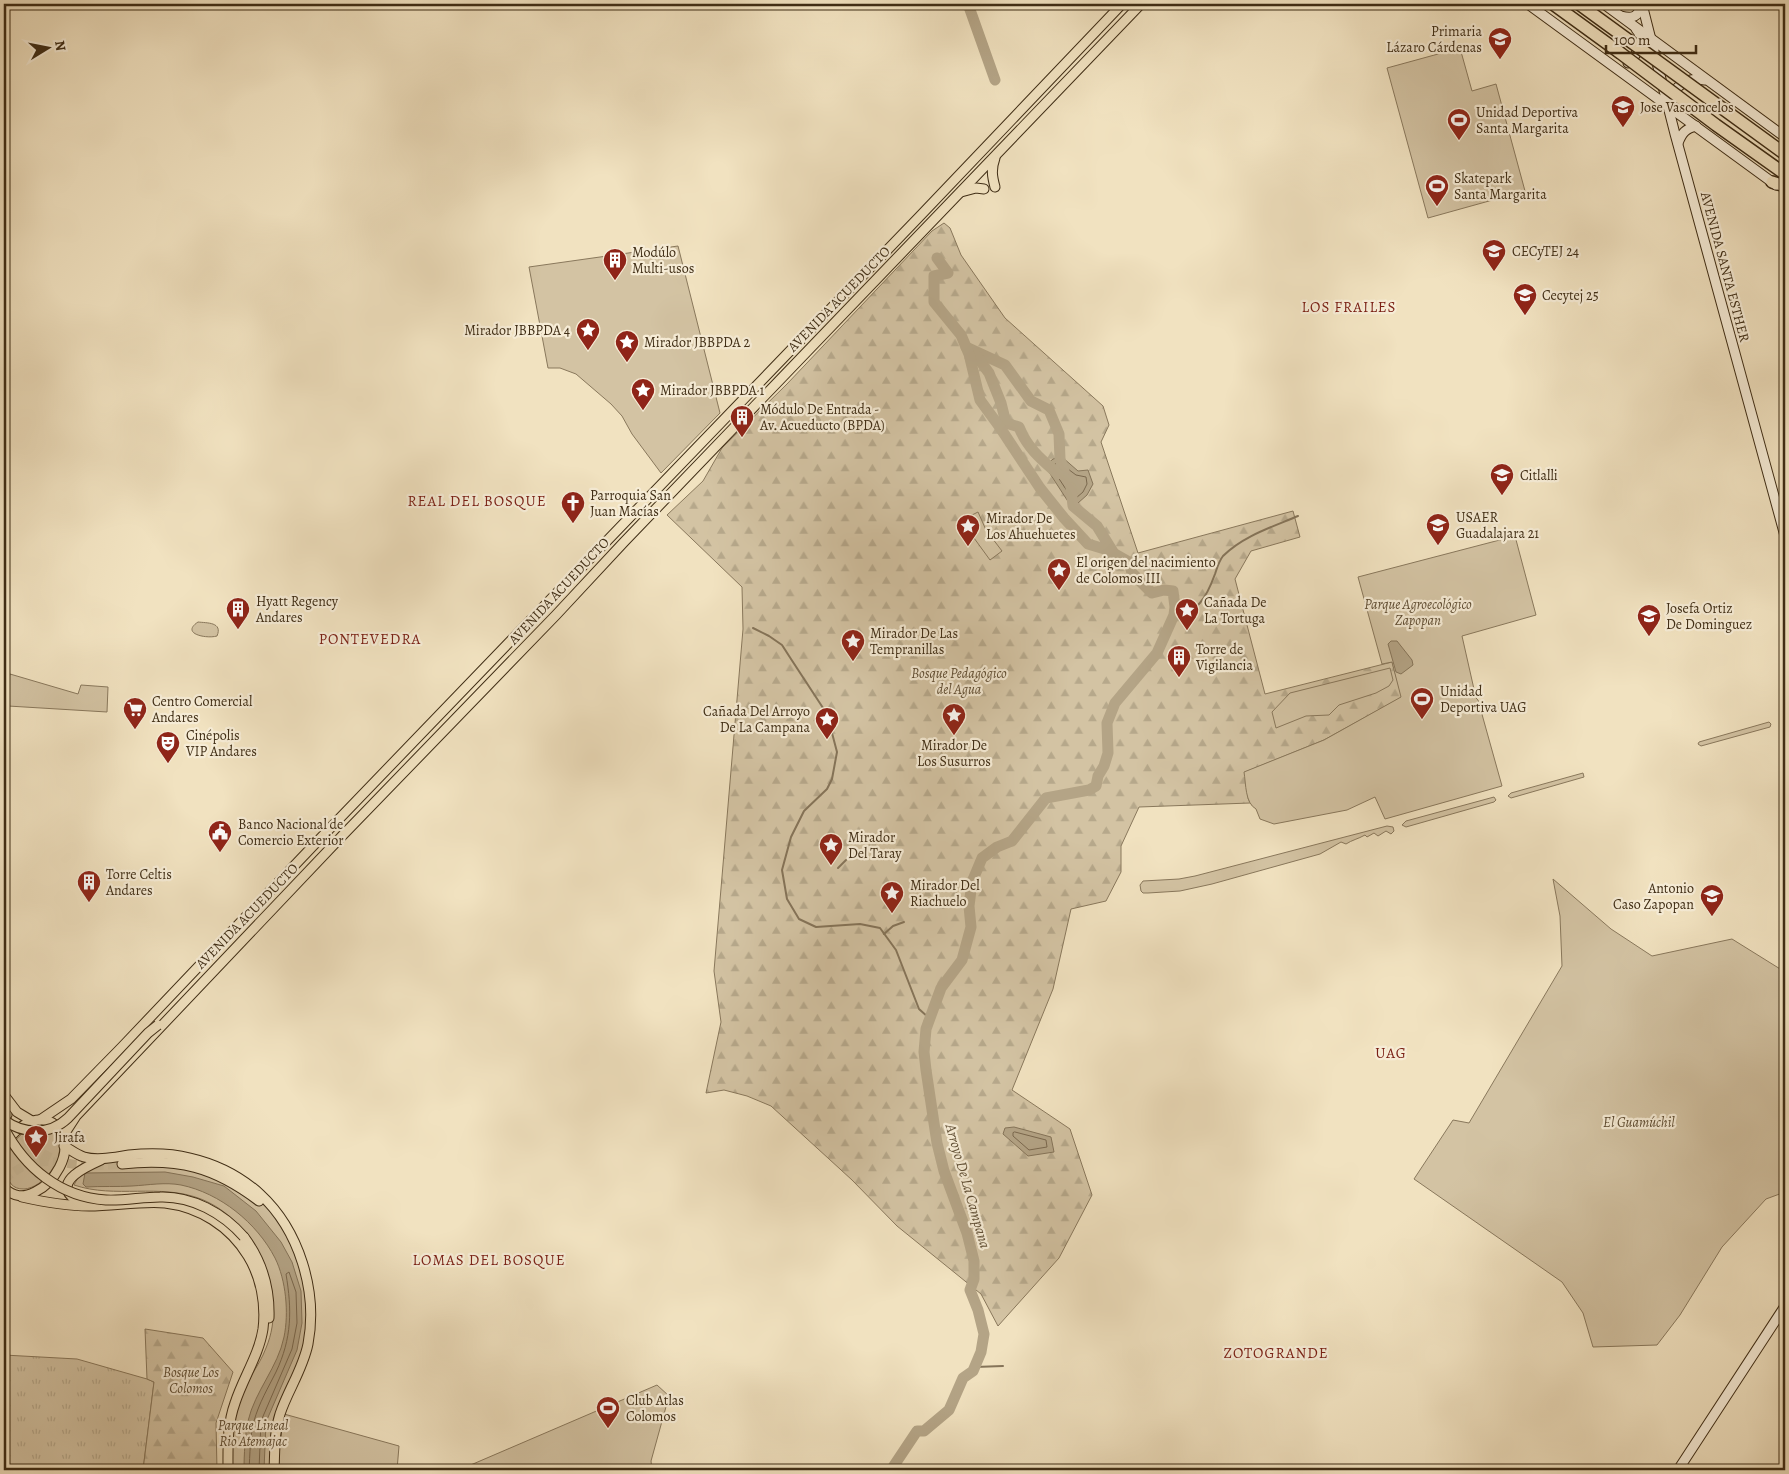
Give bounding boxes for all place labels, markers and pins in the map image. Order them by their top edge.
place label: Primaria Lázaro Cárdenas [1386,22,1482,57]
school or university icon: Primaria Lázaro Cárdenas [1487,26,1513,60]
school or university icon: Jose Vasconcelos [1610,94,1636,128]
place label: Jose Vasconcelos [1640,98,1734,117]
place label: Unidad Deportiva Santa Margarita [1476,103,1579,138]
sports icon: Unidad Deportiva Santa Margarita [1446,107,1472,141]
place label: Skatepark Santa Margarita [1454,169,1547,204]
sports icon: Skatepark Santa Margarita [1424,173,1450,207]
school or university icon: CECyTEJ 24 [1481,238,1507,272]
place label: CECyTEJ 24 [1512,242,1579,261]
place label: Modúlo Multi-usos [632,243,694,278]
building icon: Modúlo Multi-usos [602,247,628,281]
school or university icon: Cecytej 25 [1512,282,1538,316]
place label: Cecytej 25 [1542,286,1599,305]
place icon: Mirador JBBPDA 4 [575,317,601,351]
place label: Mirador JBBPDA 4 [464,321,570,340]
place icon: Mirador JBBPDA 2 [614,329,640,363]
place label: Mirador JBBPDA 2 [644,333,751,352]
place icon: Mirador JBBPDA 1 [630,377,656,411]
place label: Mirador JBBPDA 1 [660,381,765,400]
place label: Módulo De Entrada - Av. Acueducto (BPDA) [759,400,885,435]
building icon: Módulo De Entrada - Av. Acueducto (BPDA) [729,404,755,438]
school or university icon: Citlalli [1489,462,1515,496]
place label: Citlalli [1520,466,1558,485]
place label: Parroquia San Juan Macías [590,486,671,521]
church icon: Parroquia San Juan Macías [560,490,586,524]
place label: USAER Guadalajara 21 [1456,508,1539,543]
place label: Mirador De Los Ahuehuetes [986,509,1076,544]
school or university icon: USAER Guadalajara 21 [1425,512,1451,546]
place icon: Mirador De Los Ahuehuetes [955,513,981,547]
place label: El origen del nacimiento de Colomos III [1076,553,1216,588]
place icon: El origen del nacimiento de Colomos III [1046,557,1072,591]
place label: Hyatt Regency Andares [255,592,339,627]
place label: Cañada De La Tortuga [1204,593,1267,628]
building icon: Hyatt Regency Andares [225,596,251,630]
place icon: Cañada De La Tortuga [1174,597,1200,631]
place label: Josefa Ortiz De Dominguez [1666,599,1752,634]
school or university icon: Josefa Ortiz De Dominguez [1636,603,1662,637]
place label: Mirador De Las Tempranillas [870,624,958,659]
place icon: Mirador De Las Tempranillas [840,628,866,662]
place label: Torre de Vigilancia [1195,640,1253,675]
building icon: Torre de Vigilancia [1166,644,1192,678]
place label: Unidad Deportiva UAG [1440,682,1526,717]
sports icon: Unidad Deportiva UAG [1409,686,1435,720]
place label: Centro Comercial Andares [151,692,253,727]
supermarket icon: Centro Comercial Andares [122,696,148,730]
place label: Cañada Del Arroyo De La Campana [703,702,810,737]
place icon: Mirador De Los Susurros [941,702,967,736]
place icon: Cañada Del Arroyo De La Campana [814,706,840,740]
place label: Cinépolis VIP Andares [185,726,257,761]
theatre icon: Cinépolis VIP Andares [155,730,181,764]
place label: Mirador De Los Susurros [917,736,991,771]
place label: Banco Nacional de Comercio Exterior [238,815,344,850]
public building icon: Banco Nacional de Comercio Exterior [207,819,233,853]
place label: Mirador Del Taray [848,828,902,863]
place icon: Mirador Del Taray [818,832,844,866]
place label: Torre Celtis Andares [105,865,172,900]
building icon: Torre Celtis Andares [76,869,102,903]
place label: Mirador Del Riachuelo [910,876,980,911]
place label: Antonio Caso Zapopan [1613,879,1694,914]
place icon: Mirador Del Riachuelo [879,880,905,914]
school or university icon: Antonio Caso Zapopan [1699,883,1725,917]
place icon: Jirafa [23,1124,49,1158]
place label: Jirafa [54,1128,85,1147]
place label: Club Atlas Colomos [626,1391,684,1426]
sports icon: Club Atlas Colomos [595,1395,621,1429]

